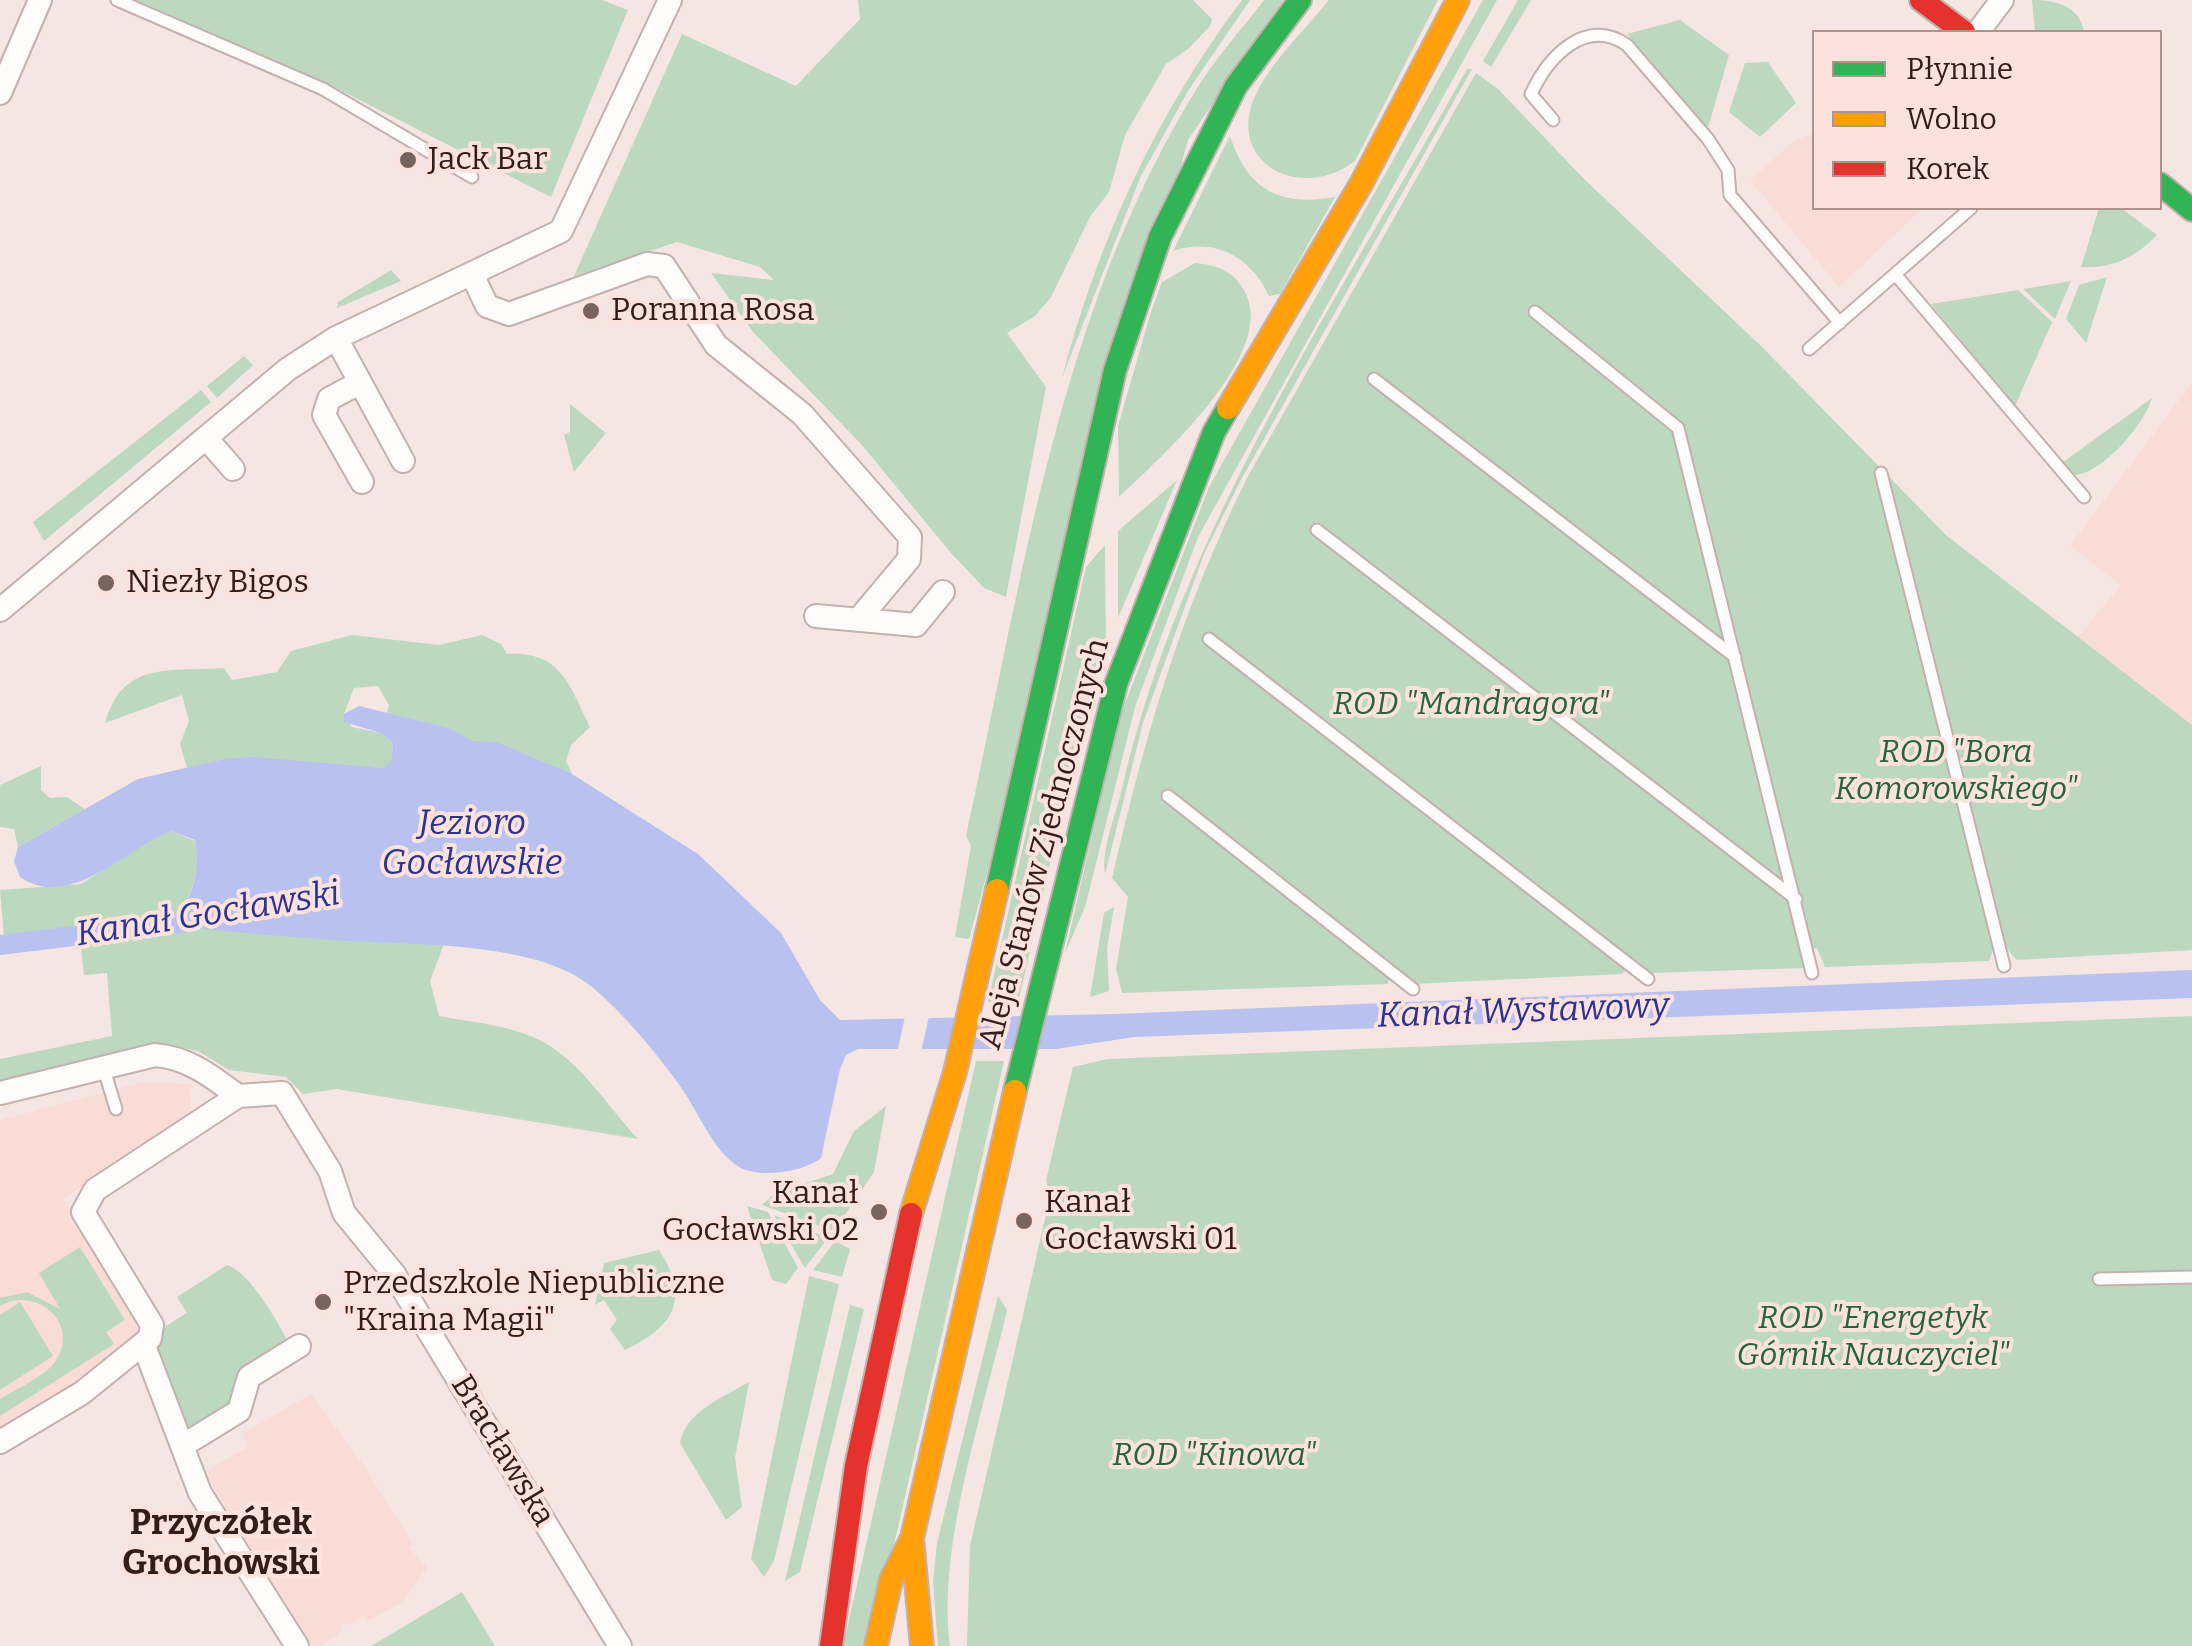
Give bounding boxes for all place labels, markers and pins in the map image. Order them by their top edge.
place label: Jack Bar [428,141,547,179]
marker: Jack Bar [397,149,419,171]
place label: Poranna Rosa [611,292,815,330]
marker: Poranna Rosa [580,300,602,322]
place label: Niezły Bigos [126,564,309,602]
marker: Niezły Bigos [95,572,117,594]
place label: Kanał Gocławski 02 [662,1175,859,1250]
place label: Kanał Gocławski 01 [1044,1184,1237,1259]
marker: Kanał Gocławski 02 [868,1201,890,1223]
marker: Kanał Gocławski 01 [1013,1210,1035,1232]
place label: Przedszkole Niepubliczne "Kraina Magii" [343,1265,725,1340]
marker: Przedszkole Niepubliczne "Kraina Magii" [312,1291,334,1313]

